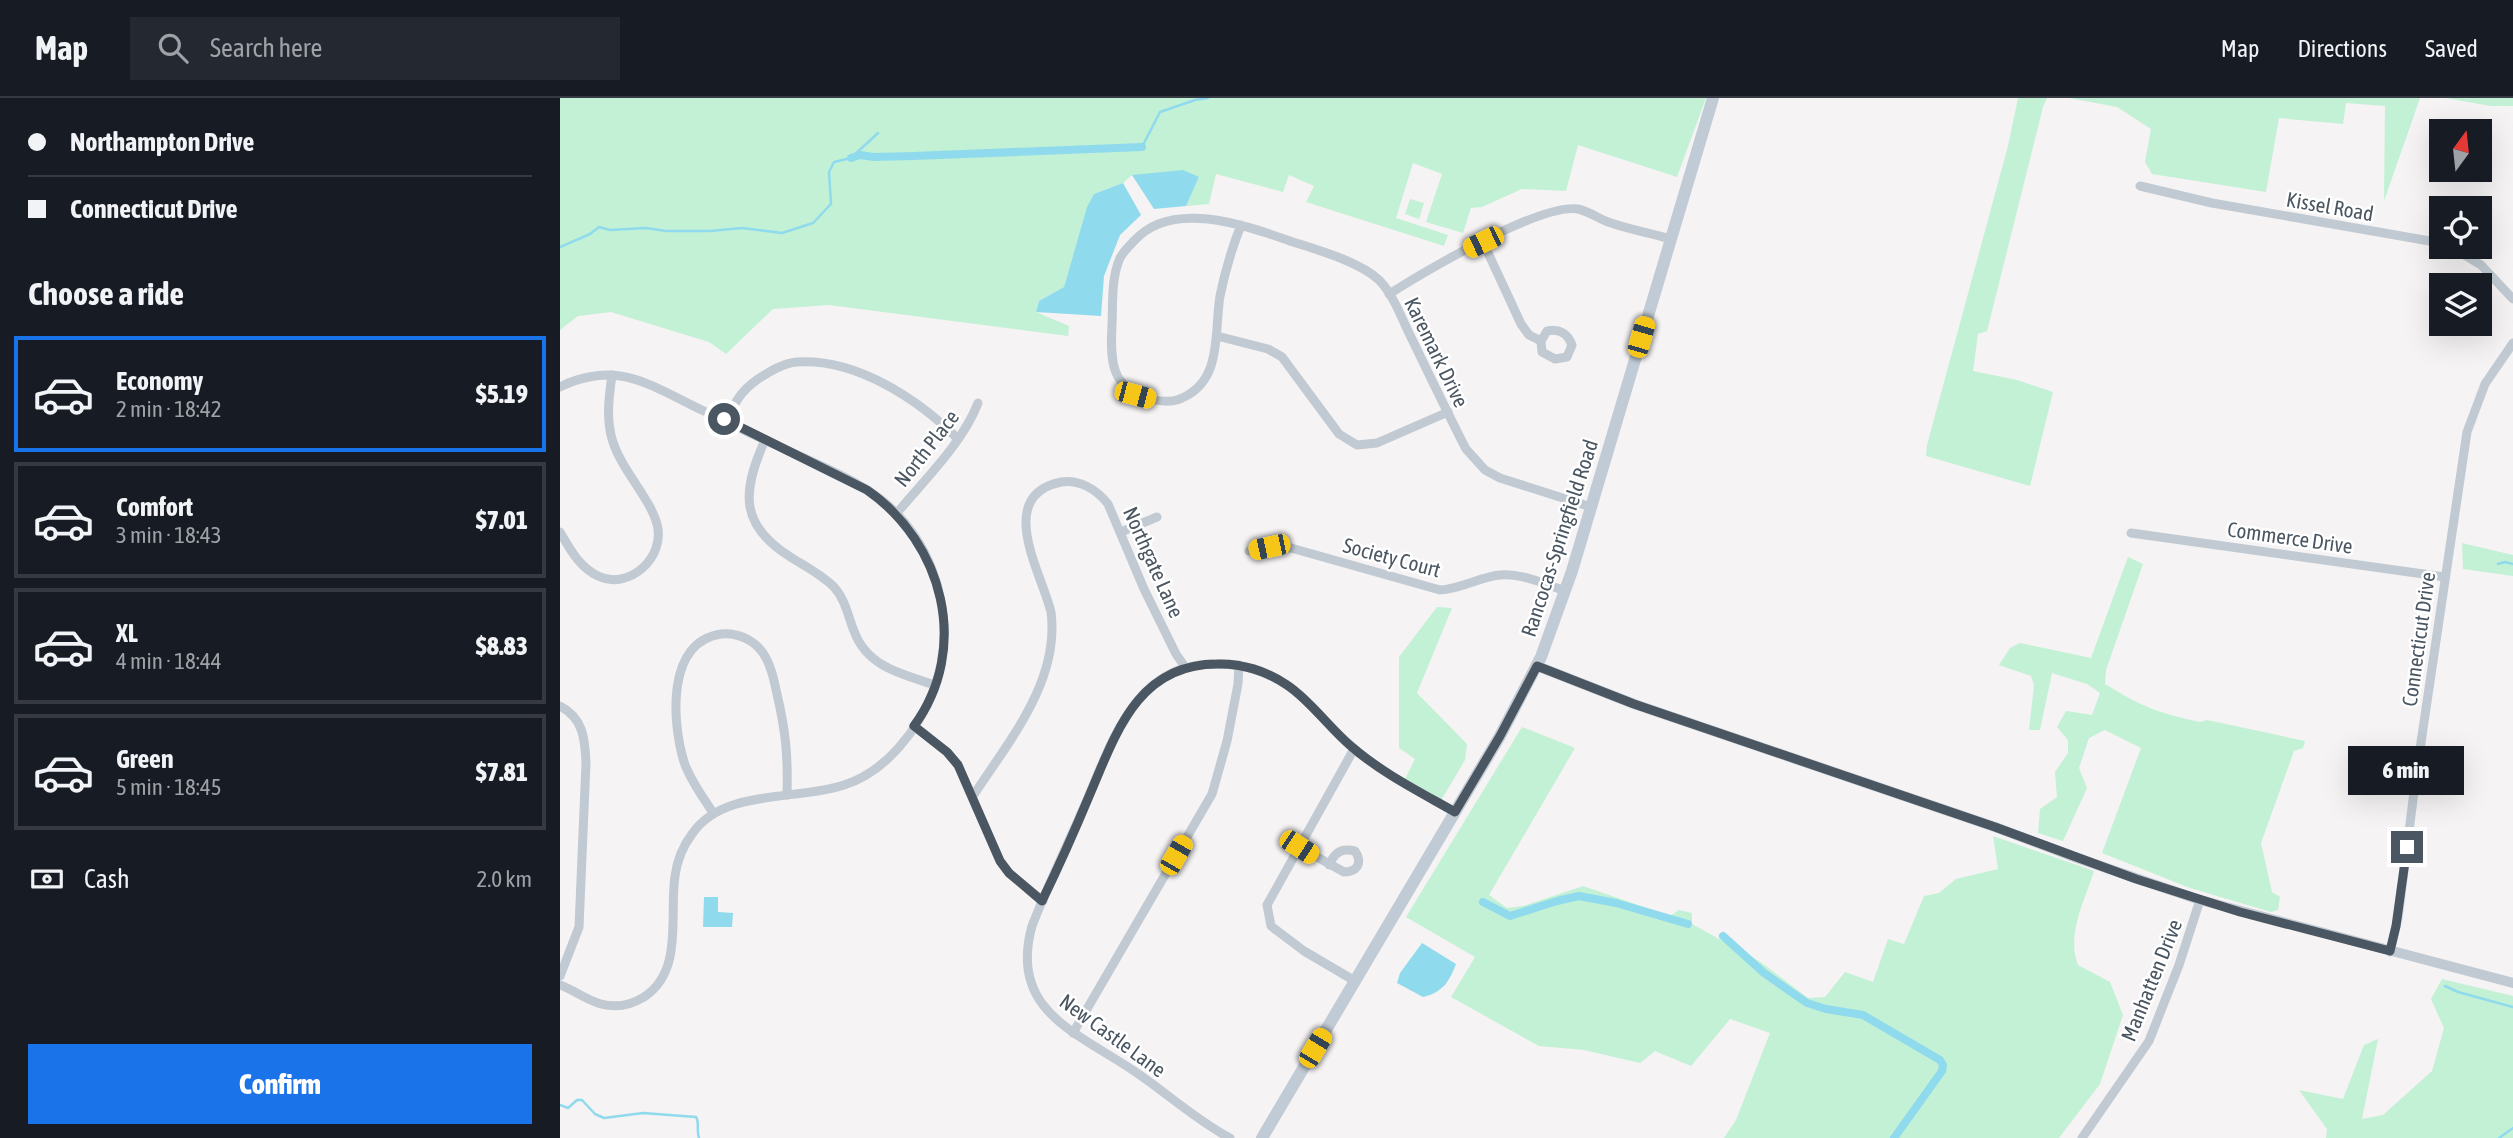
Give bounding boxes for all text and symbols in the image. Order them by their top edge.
search box [130,17,620,80]
text: Map [35,29,88,67]
icon: search [154,29,192,67]
text: Search here [210,33,322,63]
text: Map [2221,35,2259,62]
text: Directions [2297,35,2387,62]
text: Saved [2425,35,2478,62]
north arrow [2429,119,2492,182]
map controls [2429,119,2492,336]
text: Northampton Drive [70,127,254,157]
street label: Kissel Road [2285,187,2375,225]
text: Connecticut Drive [70,194,238,224]
button: locate [2429,196,2492,259]
car [1460,223,1507,261]
button: layers [2429,273,2492,336]
text: Choose a ride [28,275,184,312]
street label: Karemark Drive [1400,293,1474,411]
car [1626,314,1657,360]
icon: car [32,363,95,426]
text: Economy [116,366,203,396]
text: $5.19 [476,379,528,409]
car [1112,379,1159,411]
text: 2 min · 18:42 [116,396,222,422]
route start [708,403,740,435]
street label: North Place [889,405,963,491]
street label: Rancocas-Springfield Road [1516,436,1602,640]
icon: car [32,489,95,552]
text: Comfort [116,492,193,522]
street label: Northgate Lane [1119,503,1189,621]
text: $7.01 [476,505,528,535]
street label: Commerce Drive [2226,516,2354,558]
text: 3 min · 18:43 [116,522,222,548]
car [1247,532,1292,562]
street label: Society Court [1341,532,1443,582]
street label: Connecticut Drive [2397,570,2439,708]
icon: car [32,615,95,678]
text: XL [116,618,138,648]
text: $8.83 [476,631,528,661]
text: 4 min · 18:44 [116,648,222,674]
icon: car [32,741,95,804]
text: Green [116,744,174,774]
callout: 6 min [2349,746,2465,794]
text: $7.81 [476,757,528,787]
text: 6 min [2383,757,2429,783]
text: 5 min · 18:45 [116,774,222,800]
car [1276,827,1323,867]
route end [2391,831,2423,863]
car [1157,832,1196,878]
icon: cash [28,860,66,898]
text: Cash [84,864,130,894]
text: 2.0 km [476,866,532,892]
street label: Manhatten Drive [2116,916,2186,1044]
street label: New Castle Lane [1055,989,1171,1081]
car [1296,1025,1335,1071]
button: Confirm [28,1044,532,1124]

